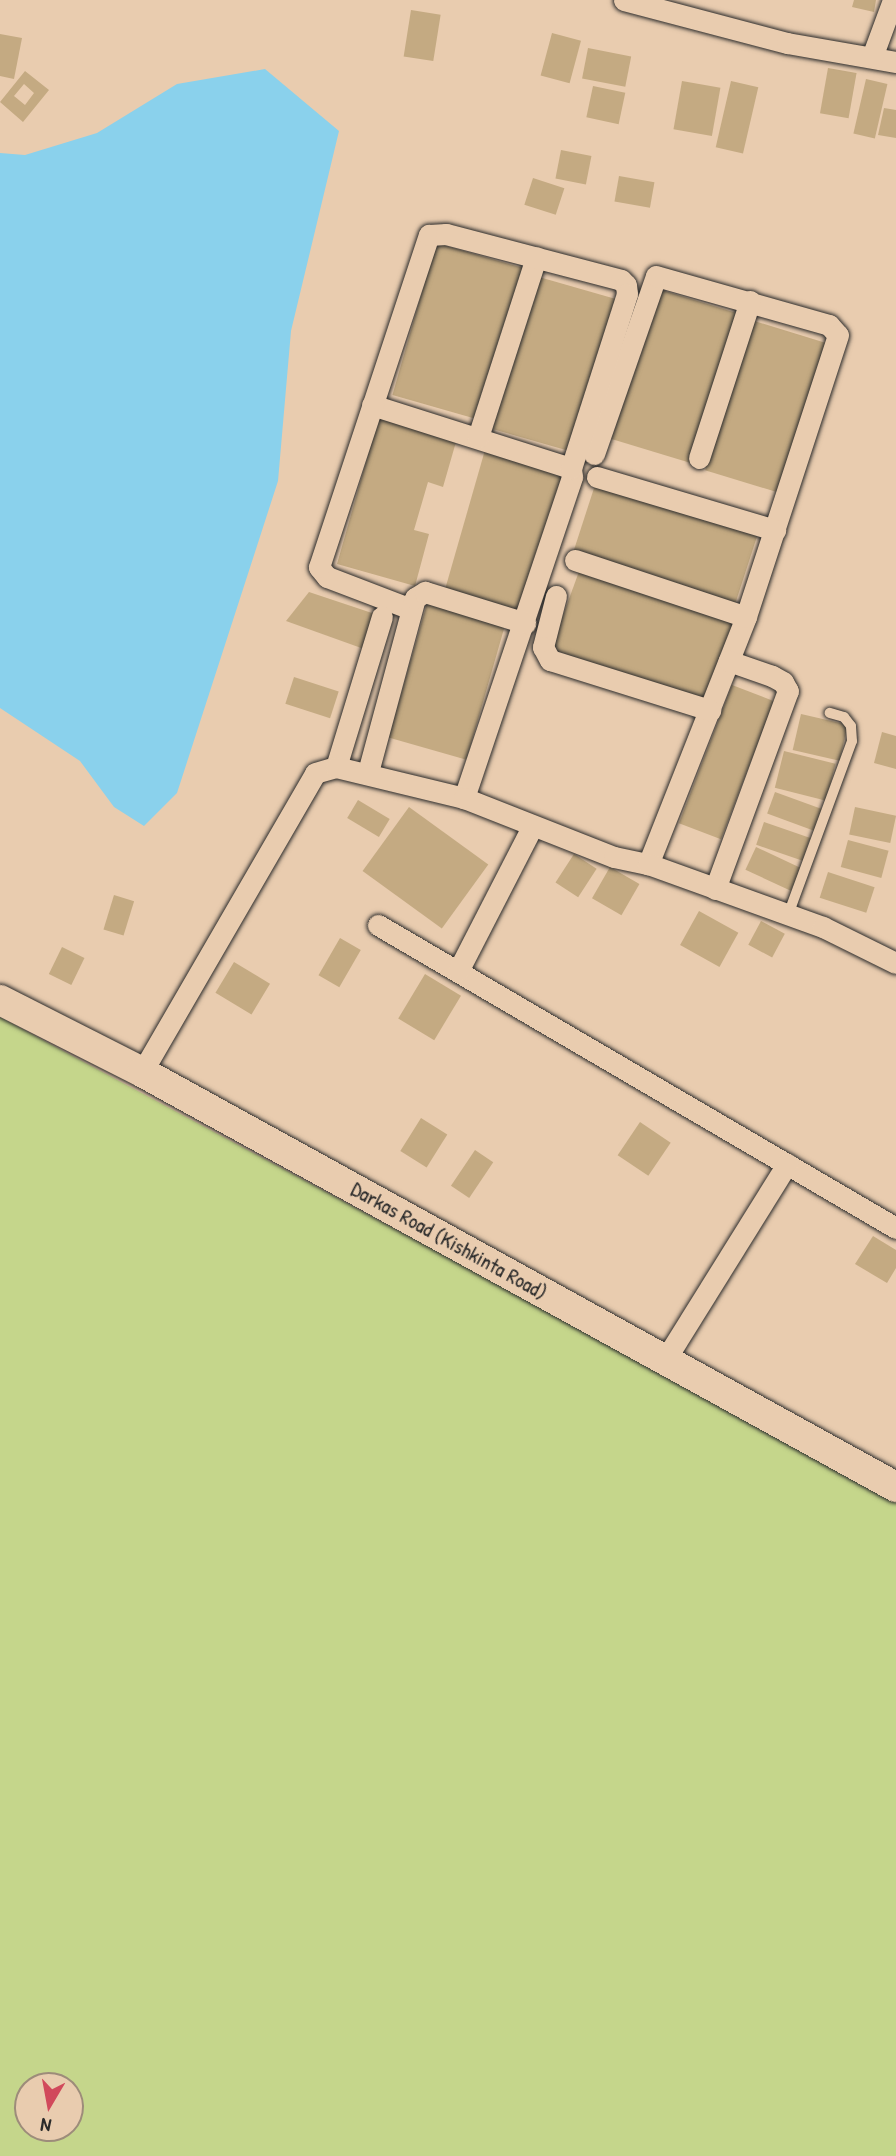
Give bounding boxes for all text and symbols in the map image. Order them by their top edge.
street label: Darkas Road (Kishkinta Road) [347,1177,551,1305]
north arrow [14,2072,84,2142]
text: N [38,2112,53,2139]

